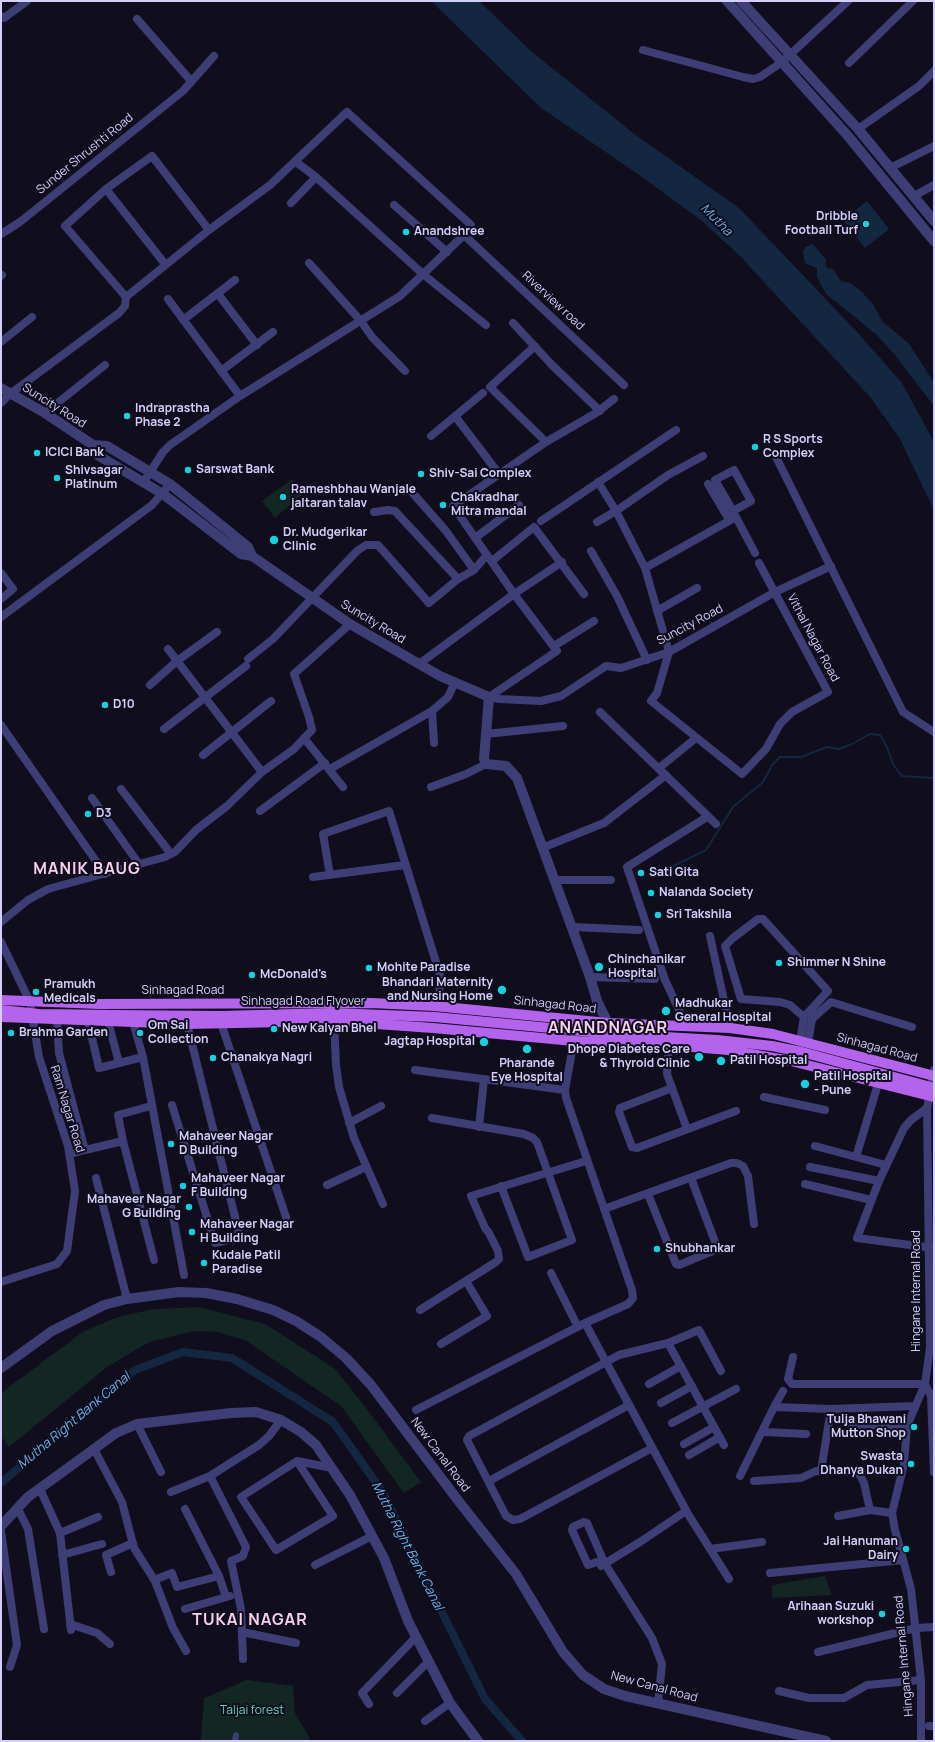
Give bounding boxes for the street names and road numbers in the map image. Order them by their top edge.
street label: Sunder Shrushti Road [34,111,136,197]
street label: Riverview road [519,268,587,334]
street label: Suncity Road [19,381,89,431]
street label: Vithal Nagar Road [784,592,842,684]
street label: Suncity Road [338,597,408,647]
street label: Suncity Road [655,602,725,648]
street label: Sinhagad Road [142,984,224,998]
street label: Sinhagad Road [513,994,597,1016]
street label: Sinhagad Road Flyover [241,995,365,1009]
street label: Sinhagad Road [835,1030,919,1066]
street label: Ram Nagar Road [47,1064,87,1154]
street label: Hingane Internal Road [910,1230,924,1352]
street label: New Canal Road [407,1415,473,1495]
street label: Hingane Internal Road [892,1595,916,1717]
street label: New Canal Road [609,1668,699,1706]

